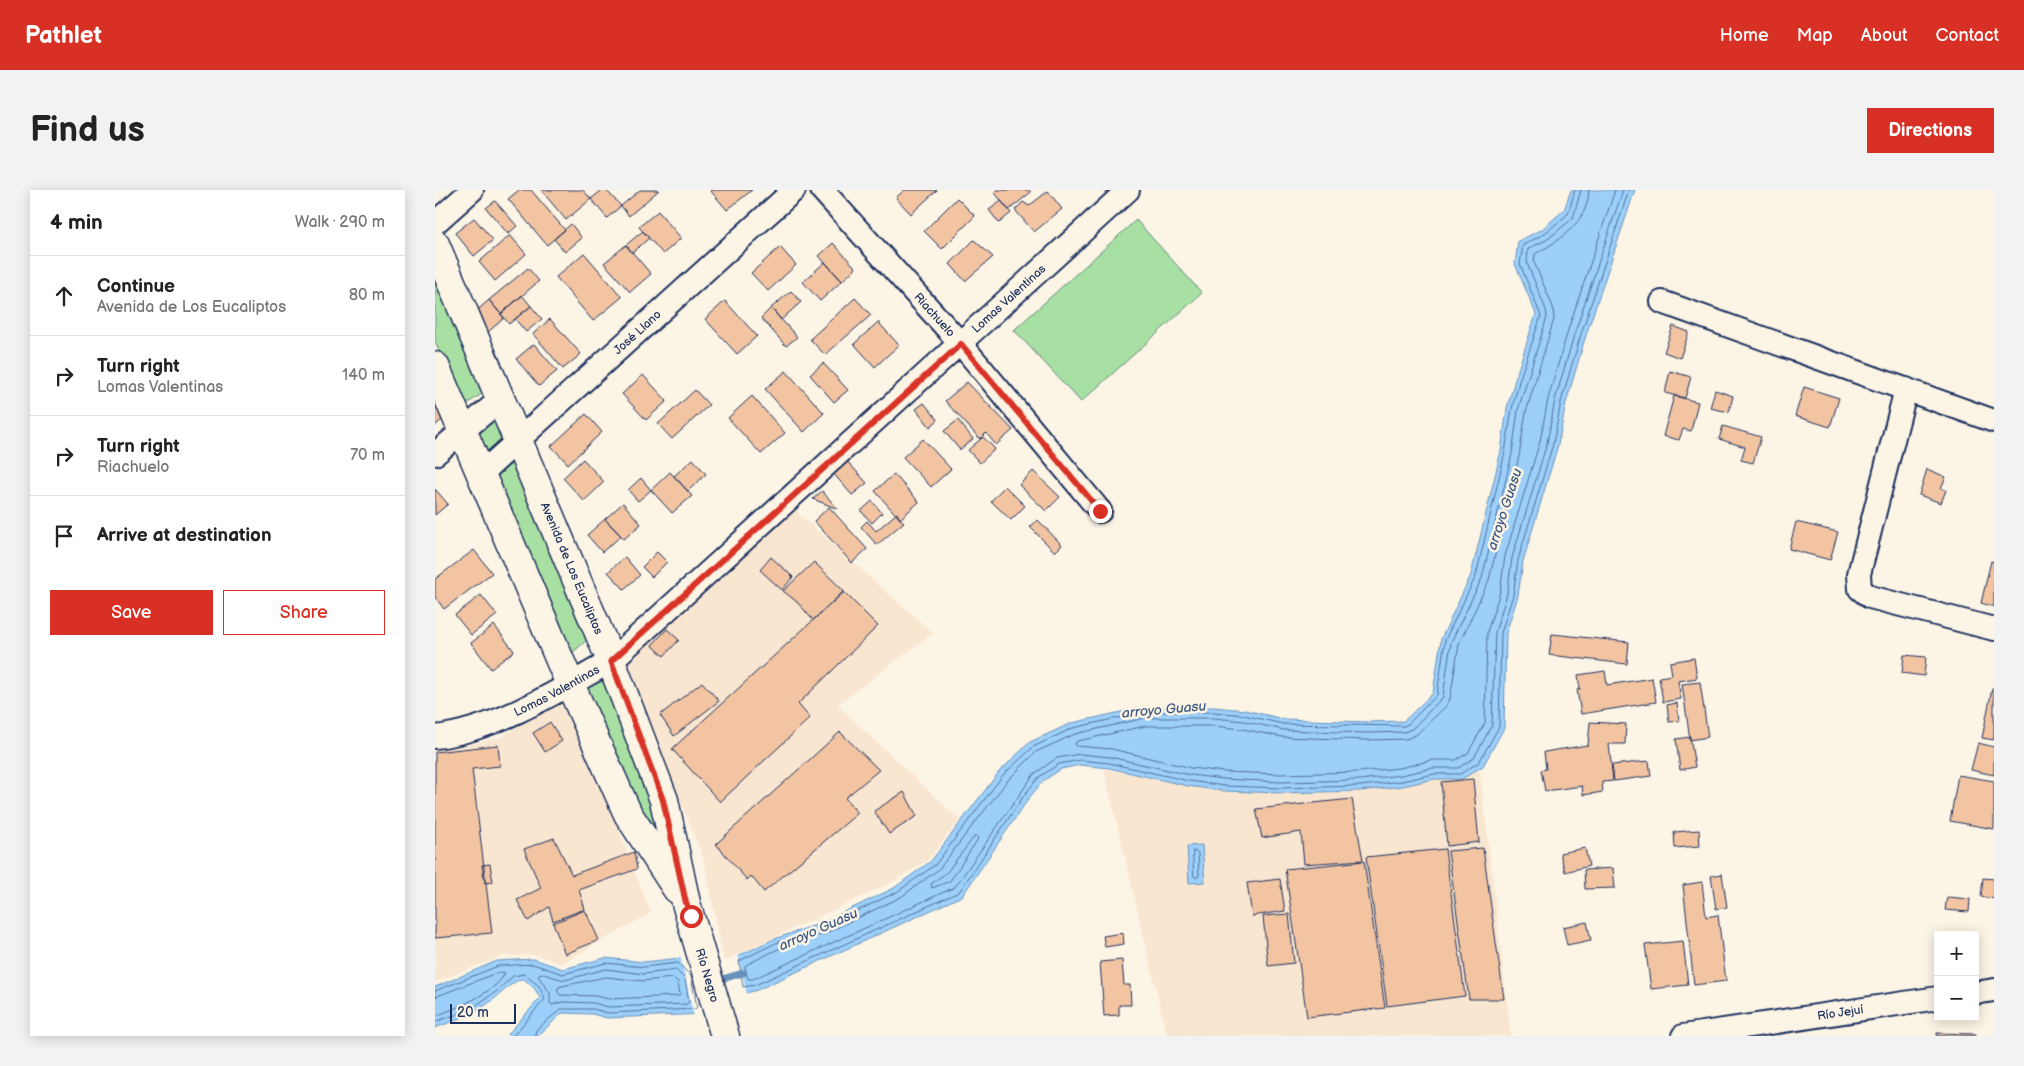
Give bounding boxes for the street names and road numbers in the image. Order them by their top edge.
street label: Lomas Valentinas [969,262,1049,337]
street label: Riachuelo [910,290,958,340]
street label: José Llano [611,307,665,358]
street label: Avenida de Los Eucaliptos [537,500,606,637]
street label: Lomas Valentinas [512,662,602,720]
street label: Río Negro [692,947,722,1004]
street label: Río Jejuí [1816,1002,1865,1024]

